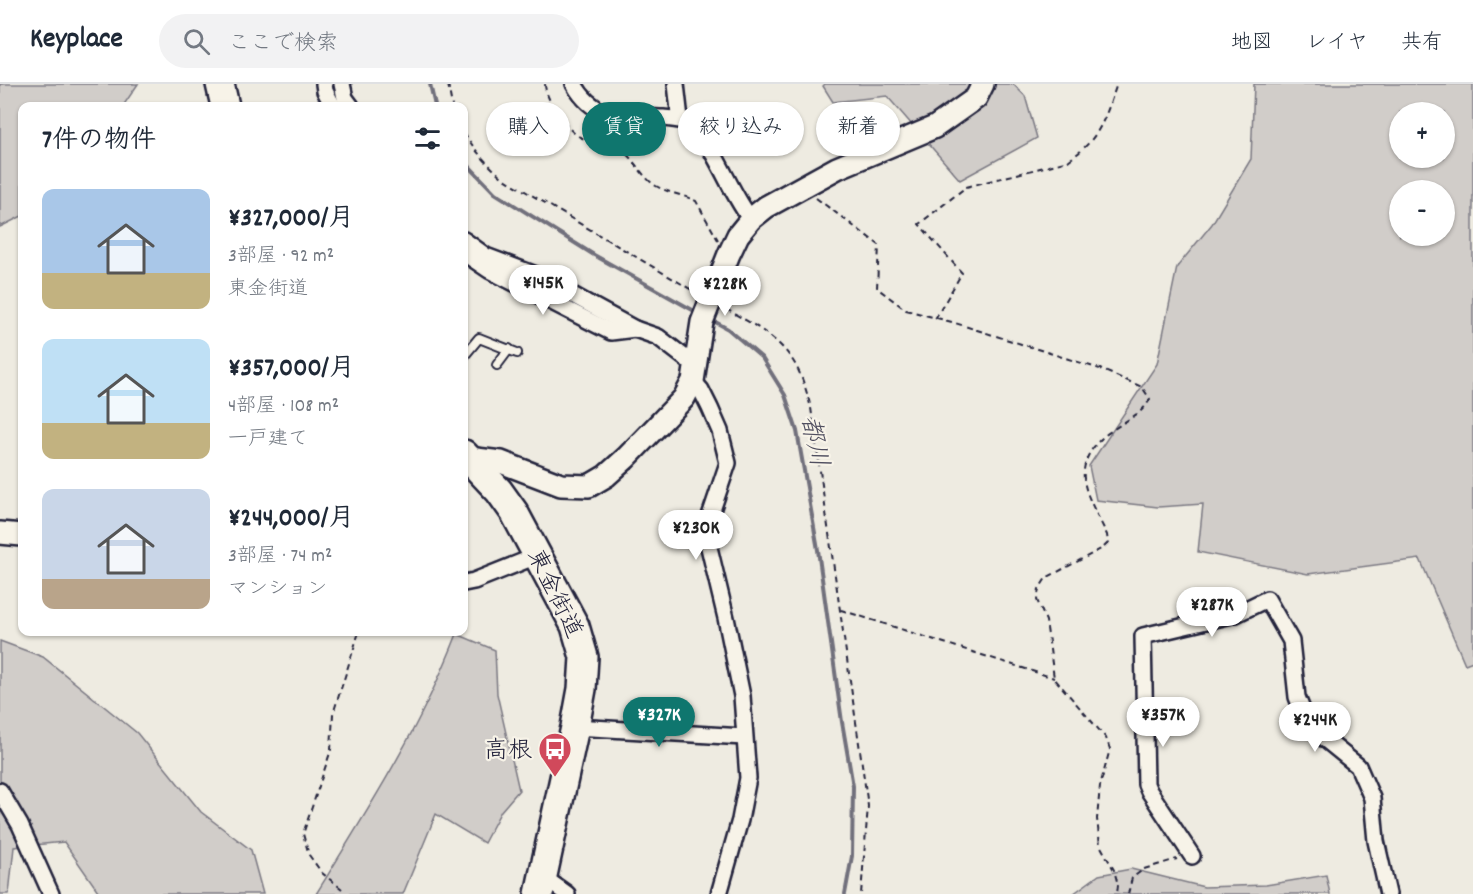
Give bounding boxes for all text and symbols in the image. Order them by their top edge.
search box [159,14,579,68]
text: Keyplace [30,21,123,61]
icon: search [180,25,213,58]
text: ここで検索 [228,29,338,60]
text: 地図 [1231,29,1273,59]
text: レイヤ [1306,29,1368,59]
text: 共有 [1401,29,1443,59]
chip: 購入 [486,102,570,156]
chip: 賃貸 [582,102,666,156]
chip: 絞り込み [678,102,804,156]
chip: 新着 [816,102,900,156]
map controls [1389,102,1455,246]
button: + [1389,102,1455,168]
icon: filters [411,122,444,155]
text: 7件の物件 [42,123,156,160]
button: − [1389,180,1455,246]
text: ¥327,000/月 [228,201,354,238]
icon: home [90,213,162,285]
text: 3部屋 · 92 m² [228,243,334,271]
pin: ¥145K [501,265,585,316]
pin: ¥228K [683,266,767,317]
text: ¥145K [523,270,563,298]
text: ¥228K [703,271,747,299]
text: 東金街道 [228,276,308,304]
text: ¥357,000/月 [228,351,355,388]
icon: home [90,363,162,435]
text: 4部屋 · 108 m² [228,393,339,421]
water label: 都川 [789,412,836,471]
text: 一戸建て [228,426,308,454]
text: ¥244,000/月 [228,501,354,538]
pin: ¥230K [654,510,738,561]
icon: home [90,513,162,585]
text: ¥230K [672,515,720,543]
text: 3部屋 · 74 m² [228,543,332,571]
street label: 東金街道 [517,544,590,645]
text: マンション [228,576,327,604]
pin: ¥287K [1170,587,1254,638]
text: ¥287K [1190,592,1234,620]
pin: ¥327K [617,697,701,748]
pin: ¥357K [1121,697,1205,748]
text: ¥327K [637,702,681,730]
text: ¥357K [1141,702,1185,730]
pin: ¥244K [1273,702,1357,753]
text: ¥244K [1293,707,1337,735]
bus stop icon: 高根 [537,731,573,778]
place label: 高根 [484,735,532,769]

